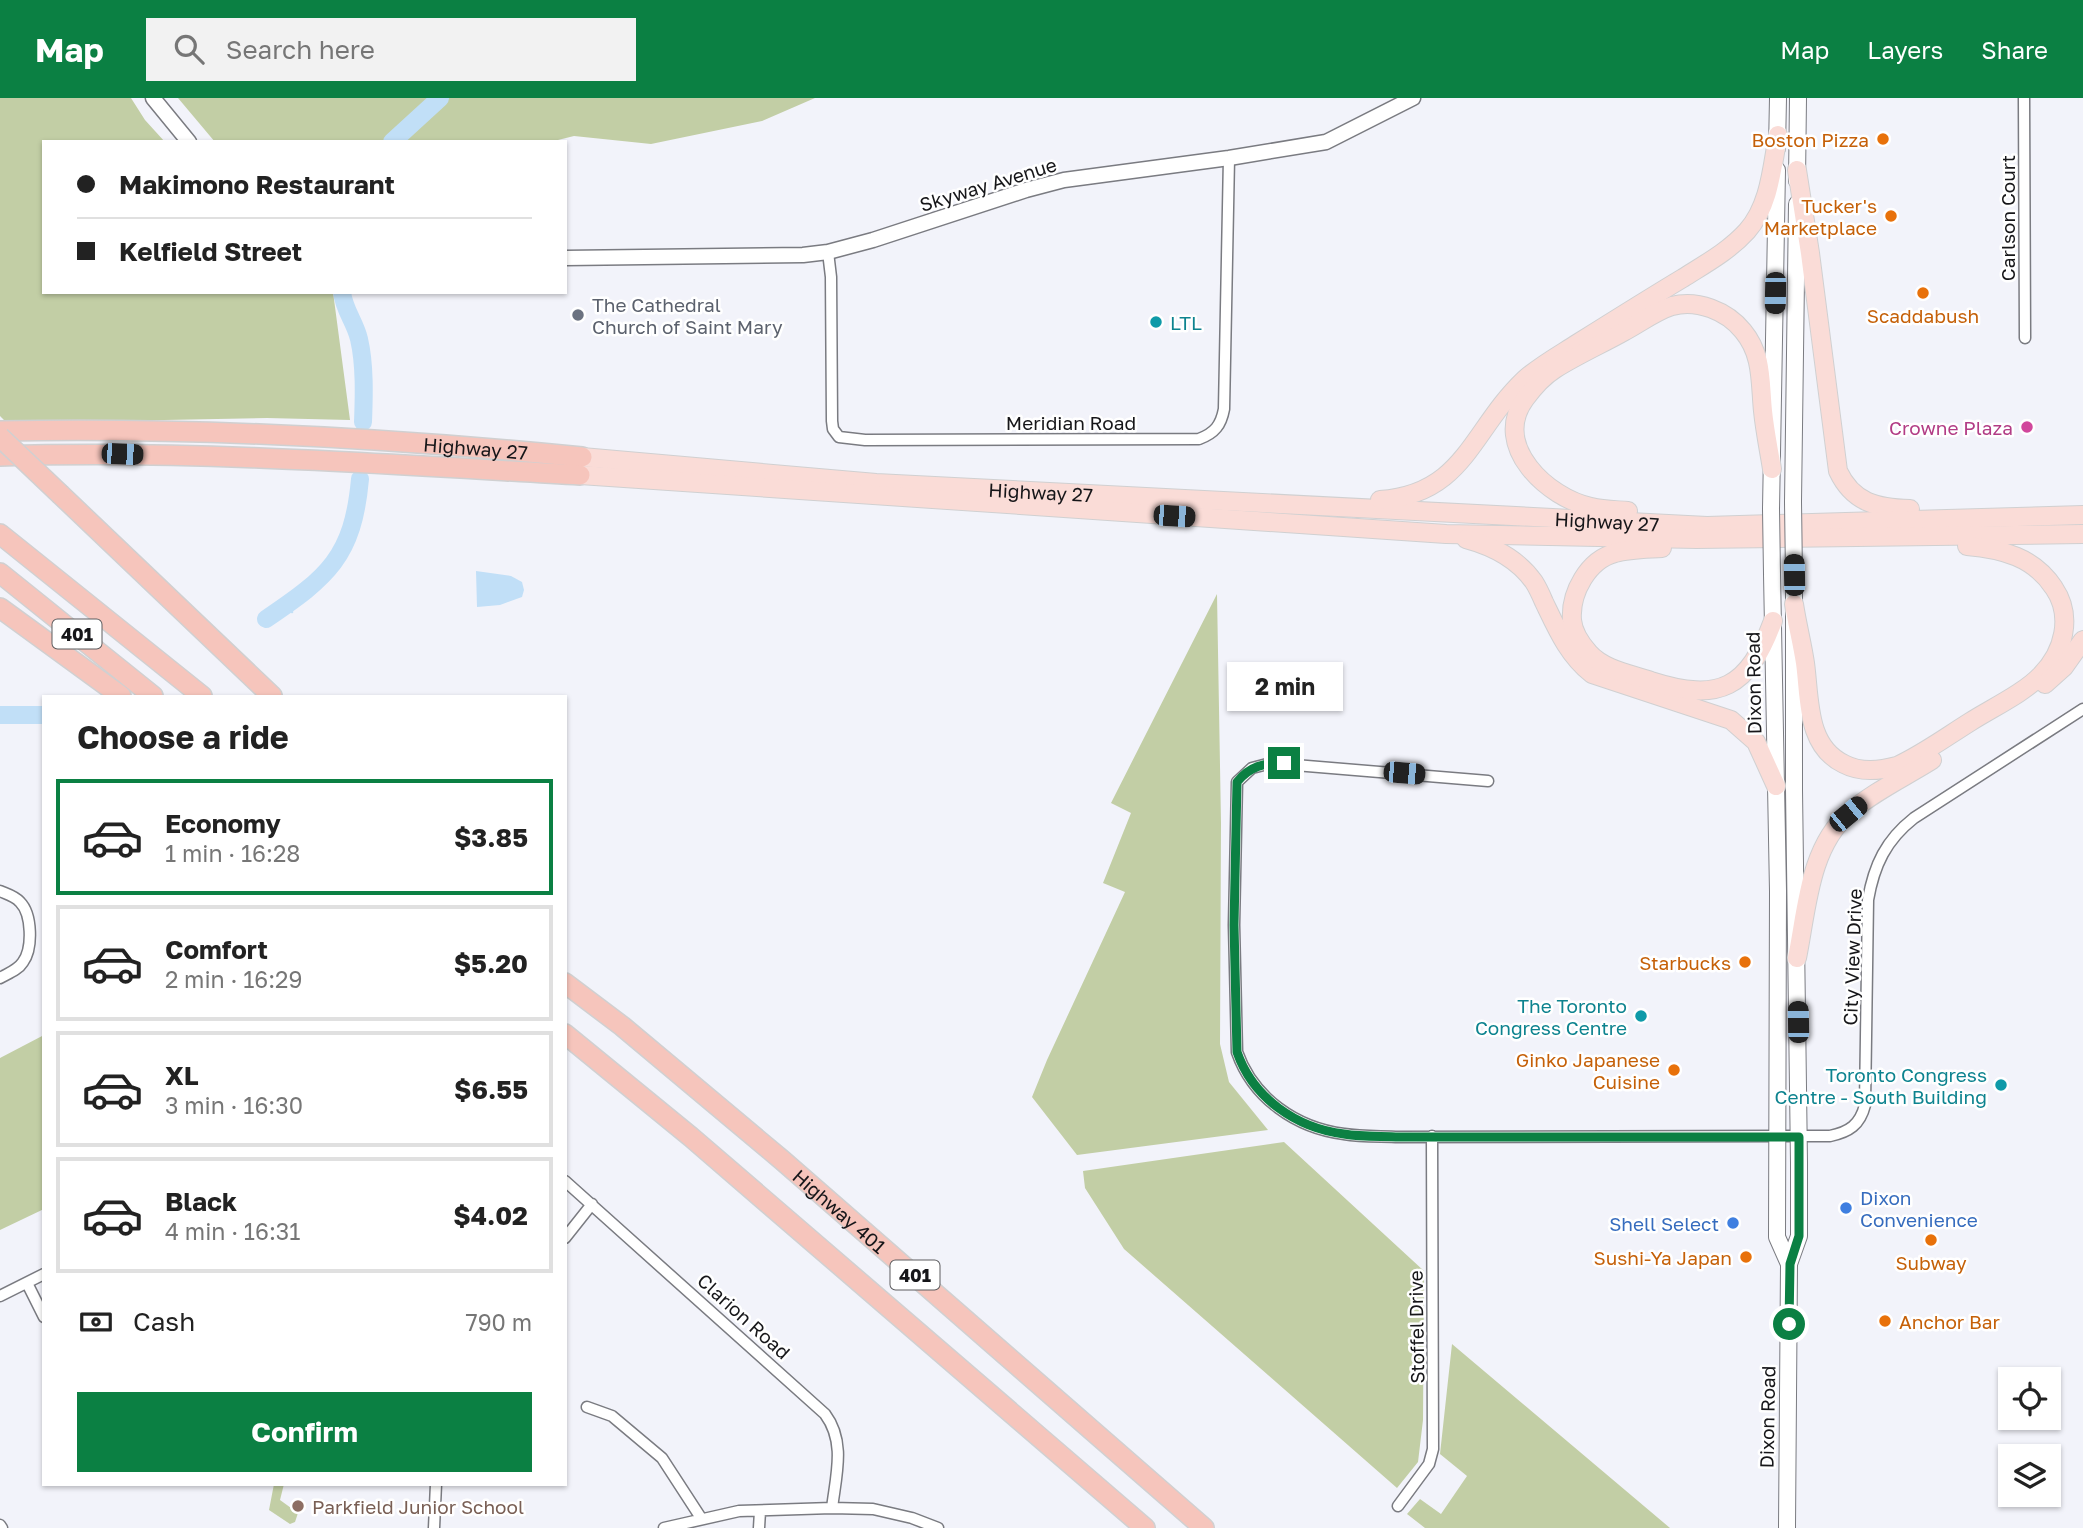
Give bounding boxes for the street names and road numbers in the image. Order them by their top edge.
street label: Skyway Avenue [917,152,1059,216]
street label: Carlson Court [1996,155,2019,281]
street label: Meridian Road [1006,411,1136,434]
street label: Highway 27 [423,432,529,463]
street label: Highway 27 [988,477,1093,506]
street label: Highway 27 [1554,507,1660,535]
road number: 401 [52,620,102,648]
street label: Dixon Road [1741,631,1765,735]
street label: City View Drive [1838,888,1866,1026]
street label: Highway 401 [789,1164,891,1257]
road number: 401 [890,1260,940,1290]
street label: Clarion Road [693,1268,795,1364]
street label: Stoffel Drive [1404,1270,1428,1384]
street label: Dixon Road [1755,1365,1779,1469]

